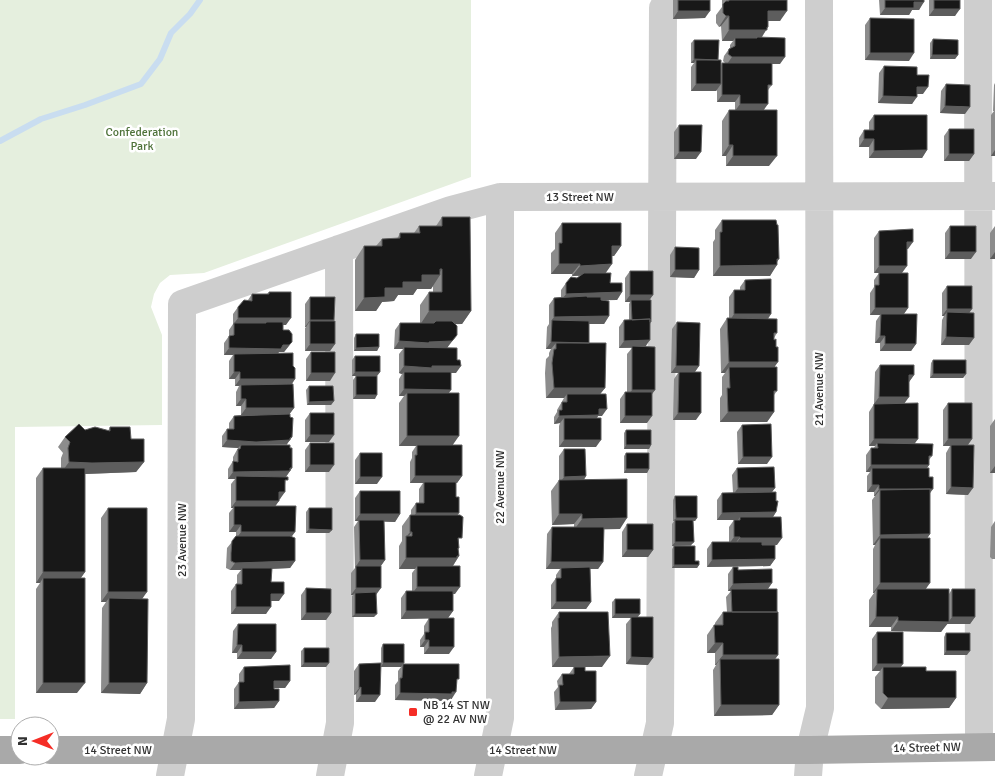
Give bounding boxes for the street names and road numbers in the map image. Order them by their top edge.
street label: 13 Street NW [546,190,614,205]
street label: 21 Avenue NW [812,352,827,426]
street label: 22 Avenue NW [493,450,508,524]
street label: 23 Avenue NW [175,503,190,577]
street label: 14 Street NW [893,740,961,756]
street label: 14 Street NW [84,743,152,758]
street label: 14 Street NW [489,743,557,758]

